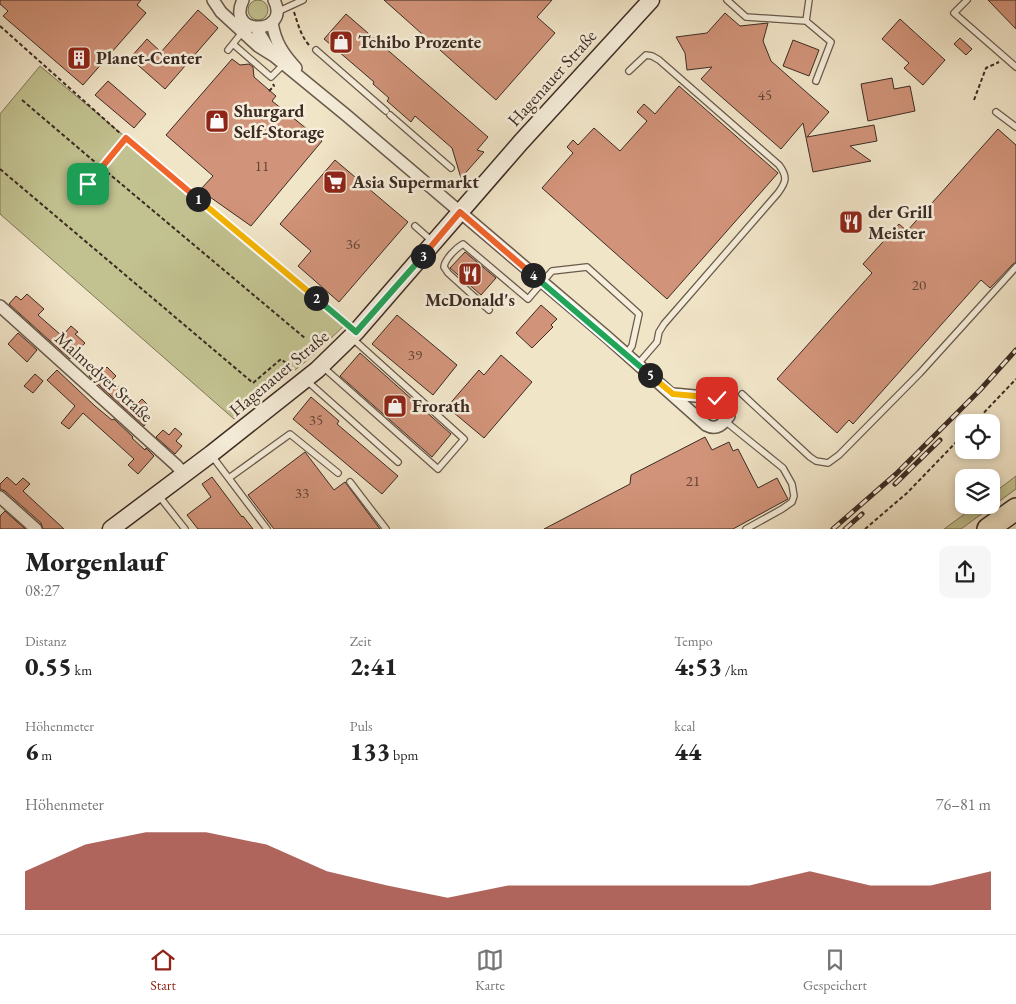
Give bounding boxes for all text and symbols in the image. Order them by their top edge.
street label: Hagenauer Straße [502,24,601,131]
shop icon: Tchibo Prozente [328,29,354,55]
place label: Tchibo Prozente [358,30,482,53]
building icon: Planet-Center [66,45,92,71]
place label: Planet-Center [96,46,202,69]
house number: 45 [758,85,772,104]
place label: Shurgard Self-Storage [234,99,325,143]
shop icon: Shurgard Self-Storage [204,108,230,134]
house number: 11 [255,156,269,175]
pin [67,163,109,205]
supermarket icon: Asia Supermarkt [322,169,348,195]
icon: arrive [74,170,102,198]
place label: Asia Supermarkt [351,170,479,193]
pin: 1 [186,186,210,212]
text: 1 [195,190,202,208]
place label: der Grill Meister [868,200,933,244]
restaurant icon: der Grill Meister [838,209,864,235]
house number: 36 [346,234,360,253]
pin: 3 [410,244,436,268]
text: 3 [420,247,427,265]
restaurant icon: McDonald's [457,261,483,287]
pin: 4 [520,262,546,288]
text: 4 [530,266,537,284]
house number: 20 [912,275,926,294]
pin: 2 [304,286,328,310]
place label: McDonald's [425,288,515,311]
text: 2 [313,289,320,307]
street label: Hagenauer Straße [224,324,333,421]
street label: Malmedyer Straße [50,326,158,427]
house number: 39 [408,345,422,364]
pin: 5 [638,362,662,388]
text: 5 [647,366,654,384]
pin [696,377,738,419]
icon: check [703,384,731,412]
shop icon: Frorath [382,393,408,419]
place label: Frorath [412,394,470,417]
house number: 35 [309,410,323,429]
map controls [955,414,1000,514]
button: locate [955,414,1000,459]
button: layers [955,469,1000,514]
house number: 21 [686,471,700,490]
house number: 33 [295,483,309,502]
text: Morgenlauf [25,543,165,579]
button: share [939,546,991,598]
text: 08:27 [25,580,60,601]
text: Distanz [25,632,66,650]
text: Zeit [350,632,371,650]
text: Tempo [674,632,713,650]
text: 0.55 [25,650,72,682]
text: 2:41 [350,650,397,682]
text: 4:53 [674,650,722,682]
text: km [72,661,92,679]
text: /km [722,661,748,679]
text: Höhenmeter [25,717,94,735]
text: Puls [350,717,373,735]
text: kcal [674,717,695,735]
text: 6 [25,735,39,767]
text: 133 [350,735,390,767]
text: 44 [674,735,701,767]
text: m [39,746,52,764]
text: bpm [390,746,418,764]
text: Höhenmeter [25,794,104,815]
text: 76–81 m [936,794,991,815]
tab: Start [149,946,177,994]
tab: Karte [475,946,505,994]
tab: Gespeichert [803,946,867,994]

